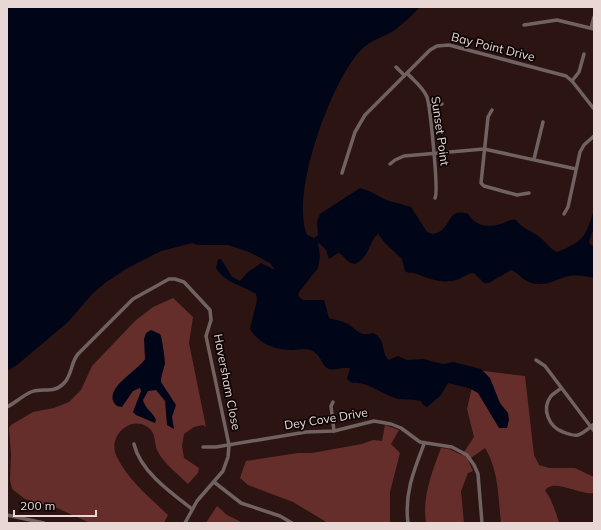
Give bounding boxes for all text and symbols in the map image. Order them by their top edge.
street label: Bay Point Drive [450,29,536,64]
street label: Sunset Point [428,95,453,167]
street label: Haversham Close [211,333,244,431]
street label: Dey Cove Drive [283,404,369,433]
scale bar [14,492,96,518]
text: 200 m [20,498,55,513]

